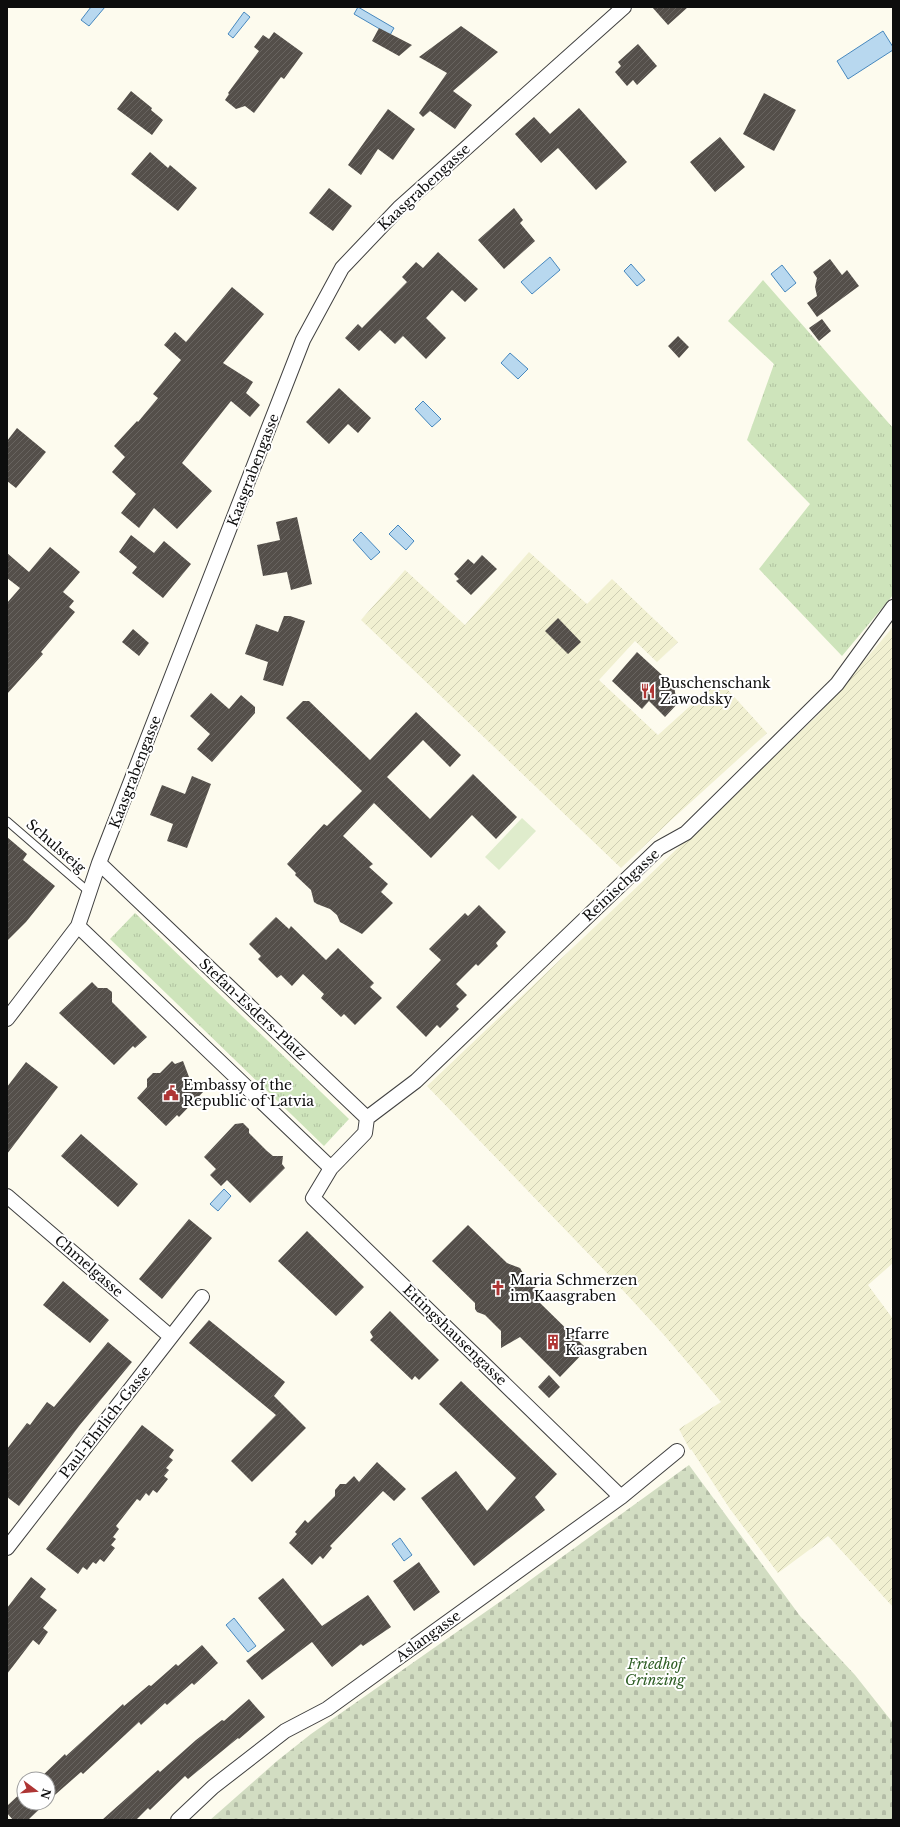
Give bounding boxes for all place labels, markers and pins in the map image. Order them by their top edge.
place label: Buschenschank Zawodsky [660,674,771,708]
restaurant icon: Buschenschank Zawodsky [639,682,657,700]
place label: Embassy of the Republic of Latvia [183,1076,314,1110]
public building icon: Embassy of the Republic of Latvia [162,1084,180,1102]
place label: Maria Schmerzen im Kaasgraben [510,1271,638,1305]
church icon: Maria Schmerzen im Kaasgraben [489,1279,507,1297]
place label: Pfarre Kaasgraben [565,1325,648,1359]
building icon: Pfarre Kaasgraben [544,1333,562,1351]

